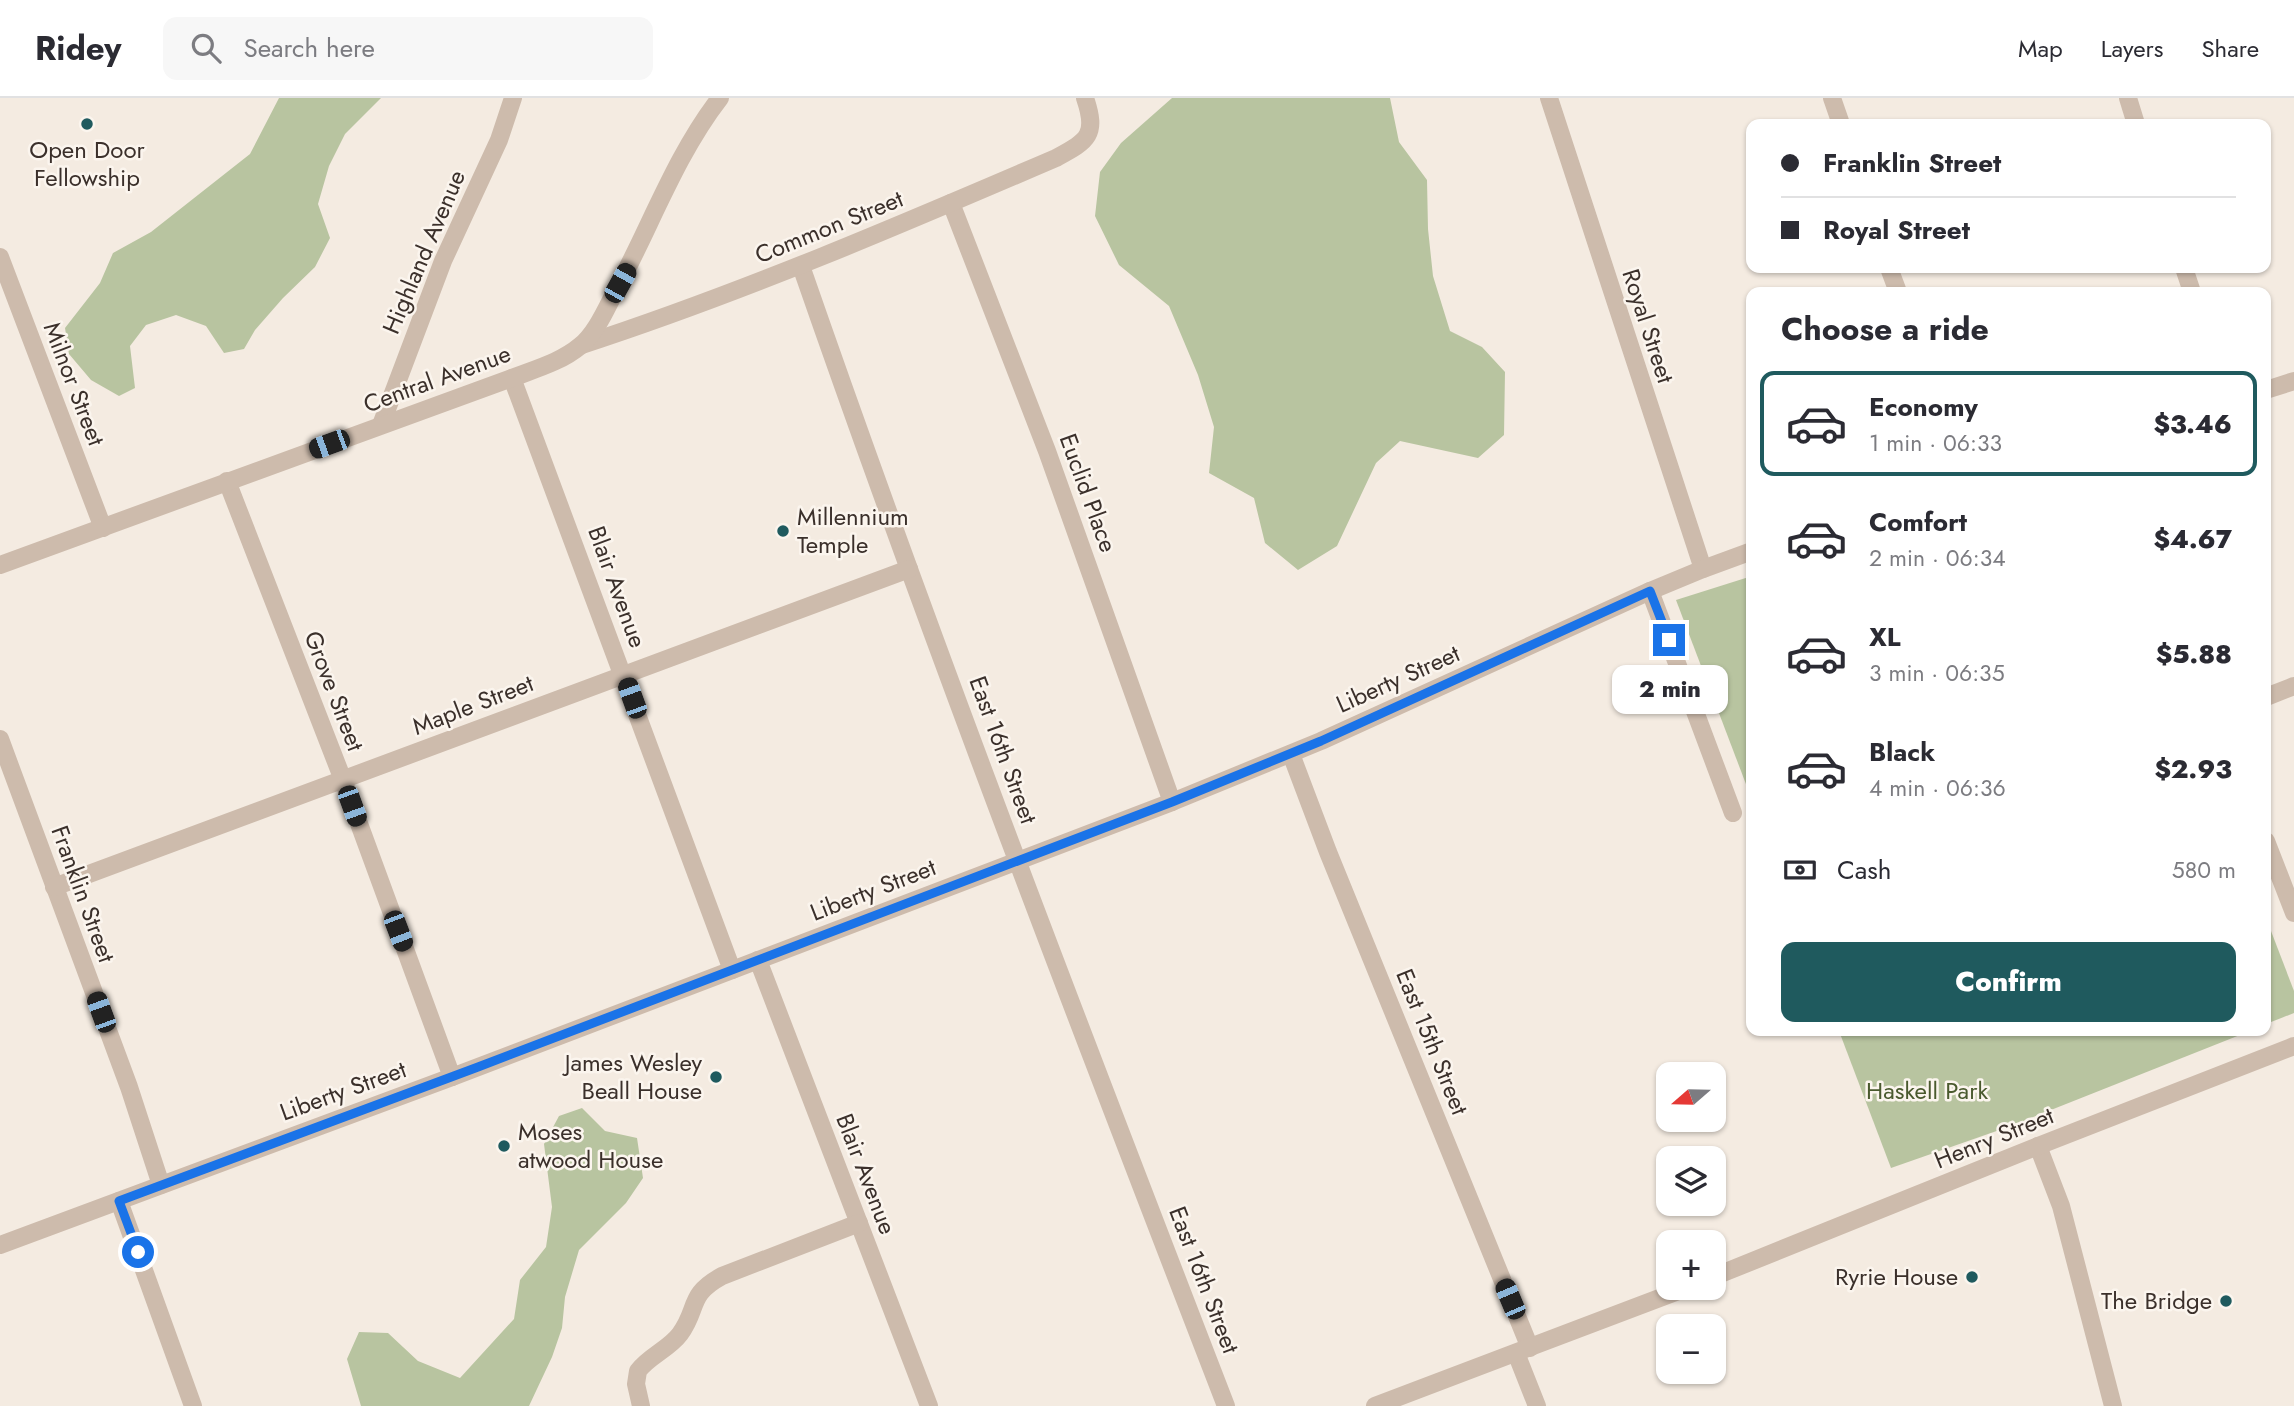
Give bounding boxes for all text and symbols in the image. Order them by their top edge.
search box [163,17,653,80]
text: Ridey [35,25,121,72]
icon: search [187,29,225,67]
text: Search here [243,29,375,67]
text: Map [2018,31,2063,66]
text: Layers [2101,31,2163,66]
text: Share [2201,31,2259,66]
marker: Open Door Fellowship [79,116,95,132]
place label: Open Door Fellowship [29,132,146,195]
text: Franklin Street [1823,144,2001,182]
street label: Highland Avenue [373,164,474,339]
street label: Common Street [749,181,908,272]
text: Royal Street [1823,211,1970,249]
car [601,260,640,306]
street label: Royal Street [1614,264,1683,388]
text: Choose a ride [1781,306,1989,352]
street label: Milnor Street [35,317,114,451]
street label: Central Avenue [358,336,515,421]
text: Economy [1869,388,1978,426]
icon: car [1785,392,1848,455]
text: $3.46 [2153,405,2232,443]
text: 1 min · 06:33 [1869,426,2002,460]
car [306,427,353,461]
street label: Euclid Place [1051,429,1126,557]
place label: Millennium Temple [797,499,909,562]
text: Comfort [1869,503,1967,541]
icon: car [1785,507,1848,570]
text: $4.67 [2154,520,2232,558]
street label: Blair Avenue [579,521,656,652]
marker: Millennium Temple [775,523,791,539]
text: 2 min · 06:34 [1869,541,2006,575]
text: XL [1869,618,1901,656]
icon: car [1785,622,1848,685]
route end [1653,624,1685,656]
street label: Grove Street [296,626,374,756]
text: $5.88 [2156,635,2232,673]
street label: Liberty Street [1330,636,1465,721]
text: 3 min · 06:35 [1869,656,2005,690]
callout: 2 min [1611,664,1727,714]
street label: Maple Street [407,665,539,744]
street label: East 16th Street [961,671,1046,829]
text: 2 min [1639,672,1701,706]
car [615,675,650,721]
text: Black [1869,733,1935,771]
icon: car [1785,737,1848,800]
text: $2.93 [2154,750,2232,788]
text: 4 min · 06:36 [1869,771,2006,805]
car [335,783,370,829]
street label: Franklin Street [43,821,124,967]
street label: Liberty Street [805,849,941,930]
icon: cash [1781,851,1819,889]
text: Cash [1837,851,1891,889]
text: 580 m [2172,853,2236,887]
car [381,908,416,954]
button: Confirm [1781,942,2236,1022]
street label: East 15th Street [1387,964,1478,1120]
car [84,989,119,1035]
place label: James Wesley Beall House [562,1045,702,1108]
street label: Liberty Street [275,1051,411,1130]
north arrow [1656,1062,1726,1132]
map controls [1656,1062,1726,1384]
marker: James Wesley Beall House [708,1069,724,1085]
park label: Haskell Park [1866,1073,1988,1108]
street label: Henry Street [1929,1098,2059,1177]
street label: Blair Avenue [827,1108,906,1239]
place label: Moses atwood House [518,1114,663,1177]
marker: Moses atwood House [496,1138,512,1154]
button: layers [1656,1146,1726,1216]
street label: East 16th Street [1160,1201,1249,1359]
button: + [1656,1230,1726,1300]
route start [122,1236,154,1268]
place label: Ryrie House [1835,1259,1958,1294]
marker: Ryrie House [1964,1269,1980,1285]
car [1493,1276,1528,1322]
place label: The Bridge [2101,1283,2212,1318]
marker: The Bridge [2218,1293,2234,1309]
button: − [1656,1314,1726,1384]

